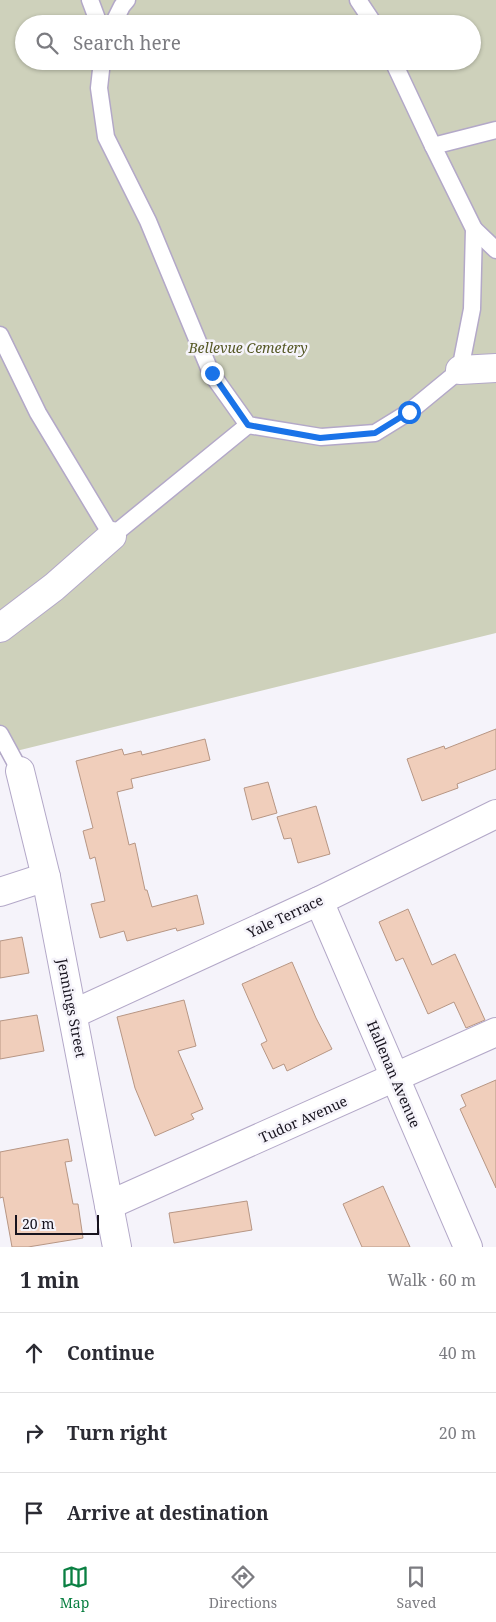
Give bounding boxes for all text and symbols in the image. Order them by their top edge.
search box [15,15,481,70]
icon: search [33,29,61,57]
text: Search here [73,30,181,56]
park label: Bellevue Cemetery [187,338,308,357]
route end [201,362,224,385]
route start [398,401,421,424]
street label: Yale Terrace [243,890,326,942]
street label: Jennings Street [53,956,91,1059]
street label: Hallenan Avenue [363,1017,425,1131]
street label: Tudor Avenue [256,1091,350,1147]
scale bar [15,1212,99,1235]
text: 20 m [22,1214,55,1233]
text: 1 min [20,1266,79,1294]
text: Walk · 60 m [388,1269,476,1291]
icon: ahead [20,1339,48,1367]
text: Continue [67,1340,155,1366]
text: 40 m [439,1342,476,1364]
icon: right [20,1419,48,1447]
text: Turn right [67,1420,167,1446]
text: 20 m [439,1422,476,1444]
icon: arrive [20,1499,48,1527]
text: Arrive at destination [67,1500,269,1526]
tab: Map [60,1563,89,1612]
tab: Directions [209,1563,277,1612]
tab: Saved [397,1563,436,1612]

